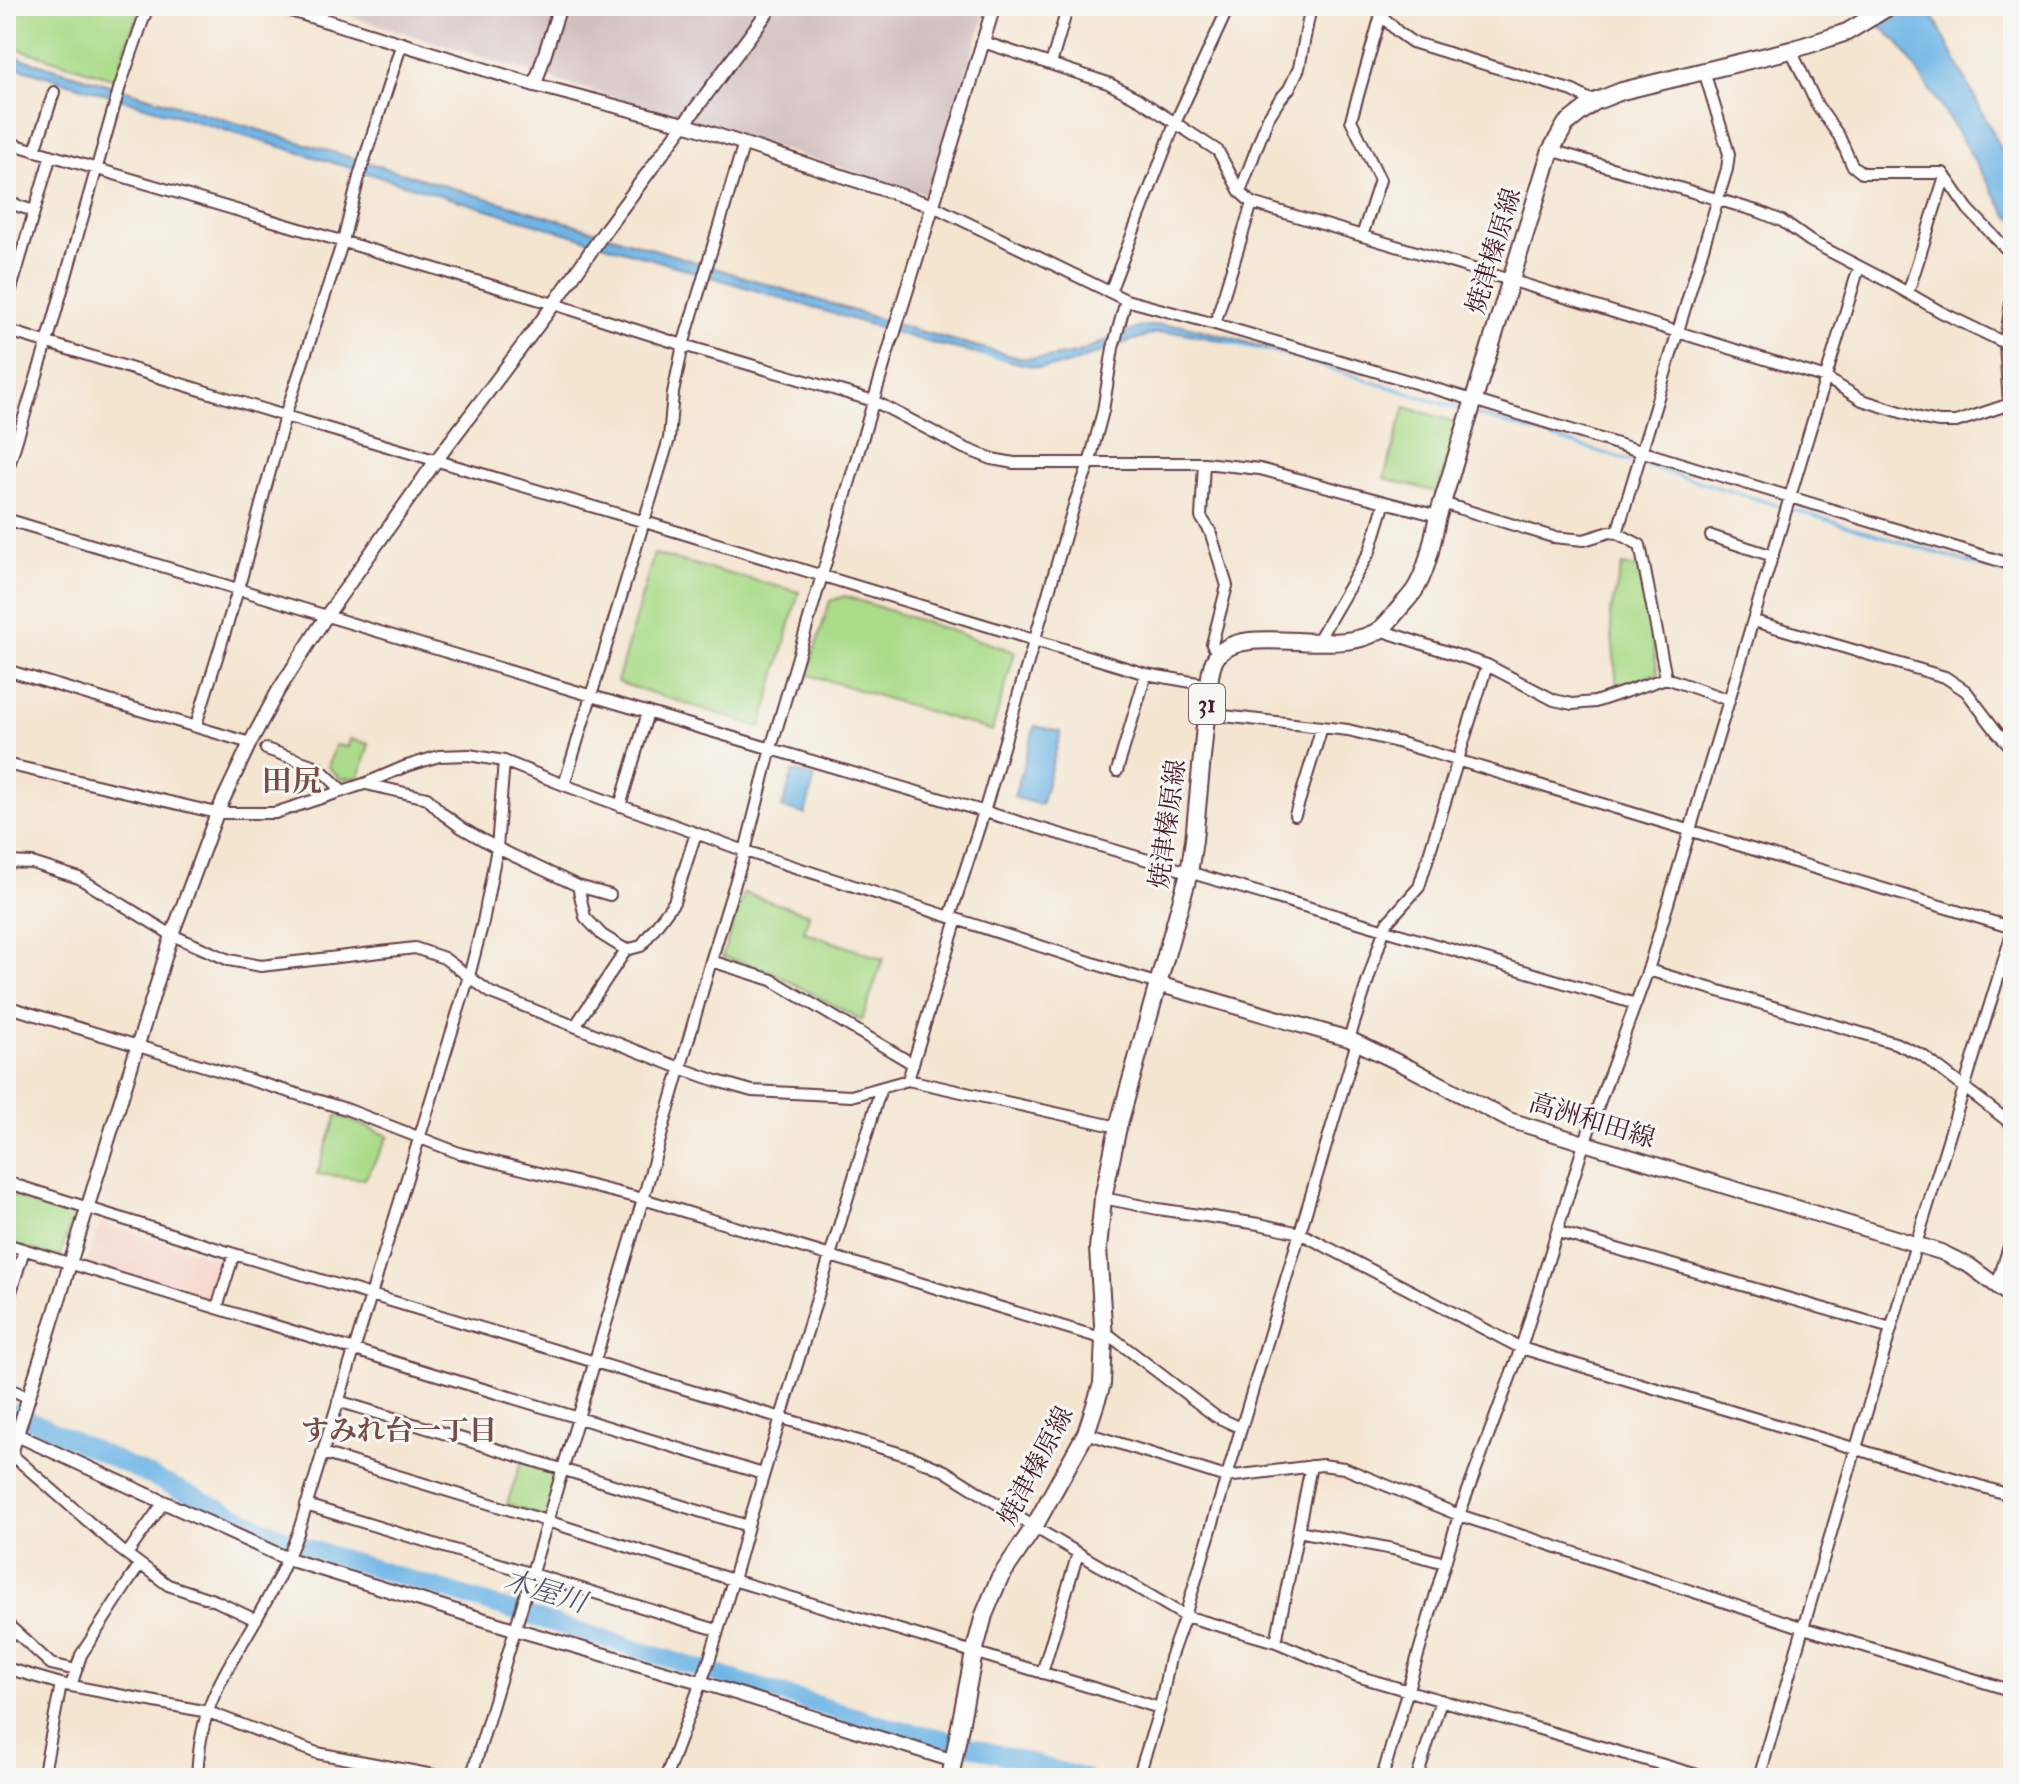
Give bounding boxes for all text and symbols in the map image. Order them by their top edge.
street label: 焼津榛原線 [1460,184,1528,318]
road number: 31 [1189,684,1225,724]
street label: 焼津榛原線 [1143,757,1193,891]
district label: 田尻 [262,763,322,800]
street label: 高洲和田線 [1525,1087,1659,1155]
street label: 焼津榛原線 [991,1401,1081,1531]
district label: すみれ台一丁目 [301,1414,497,1449]
water label: 木屋川 [500,1563,593,1622]

